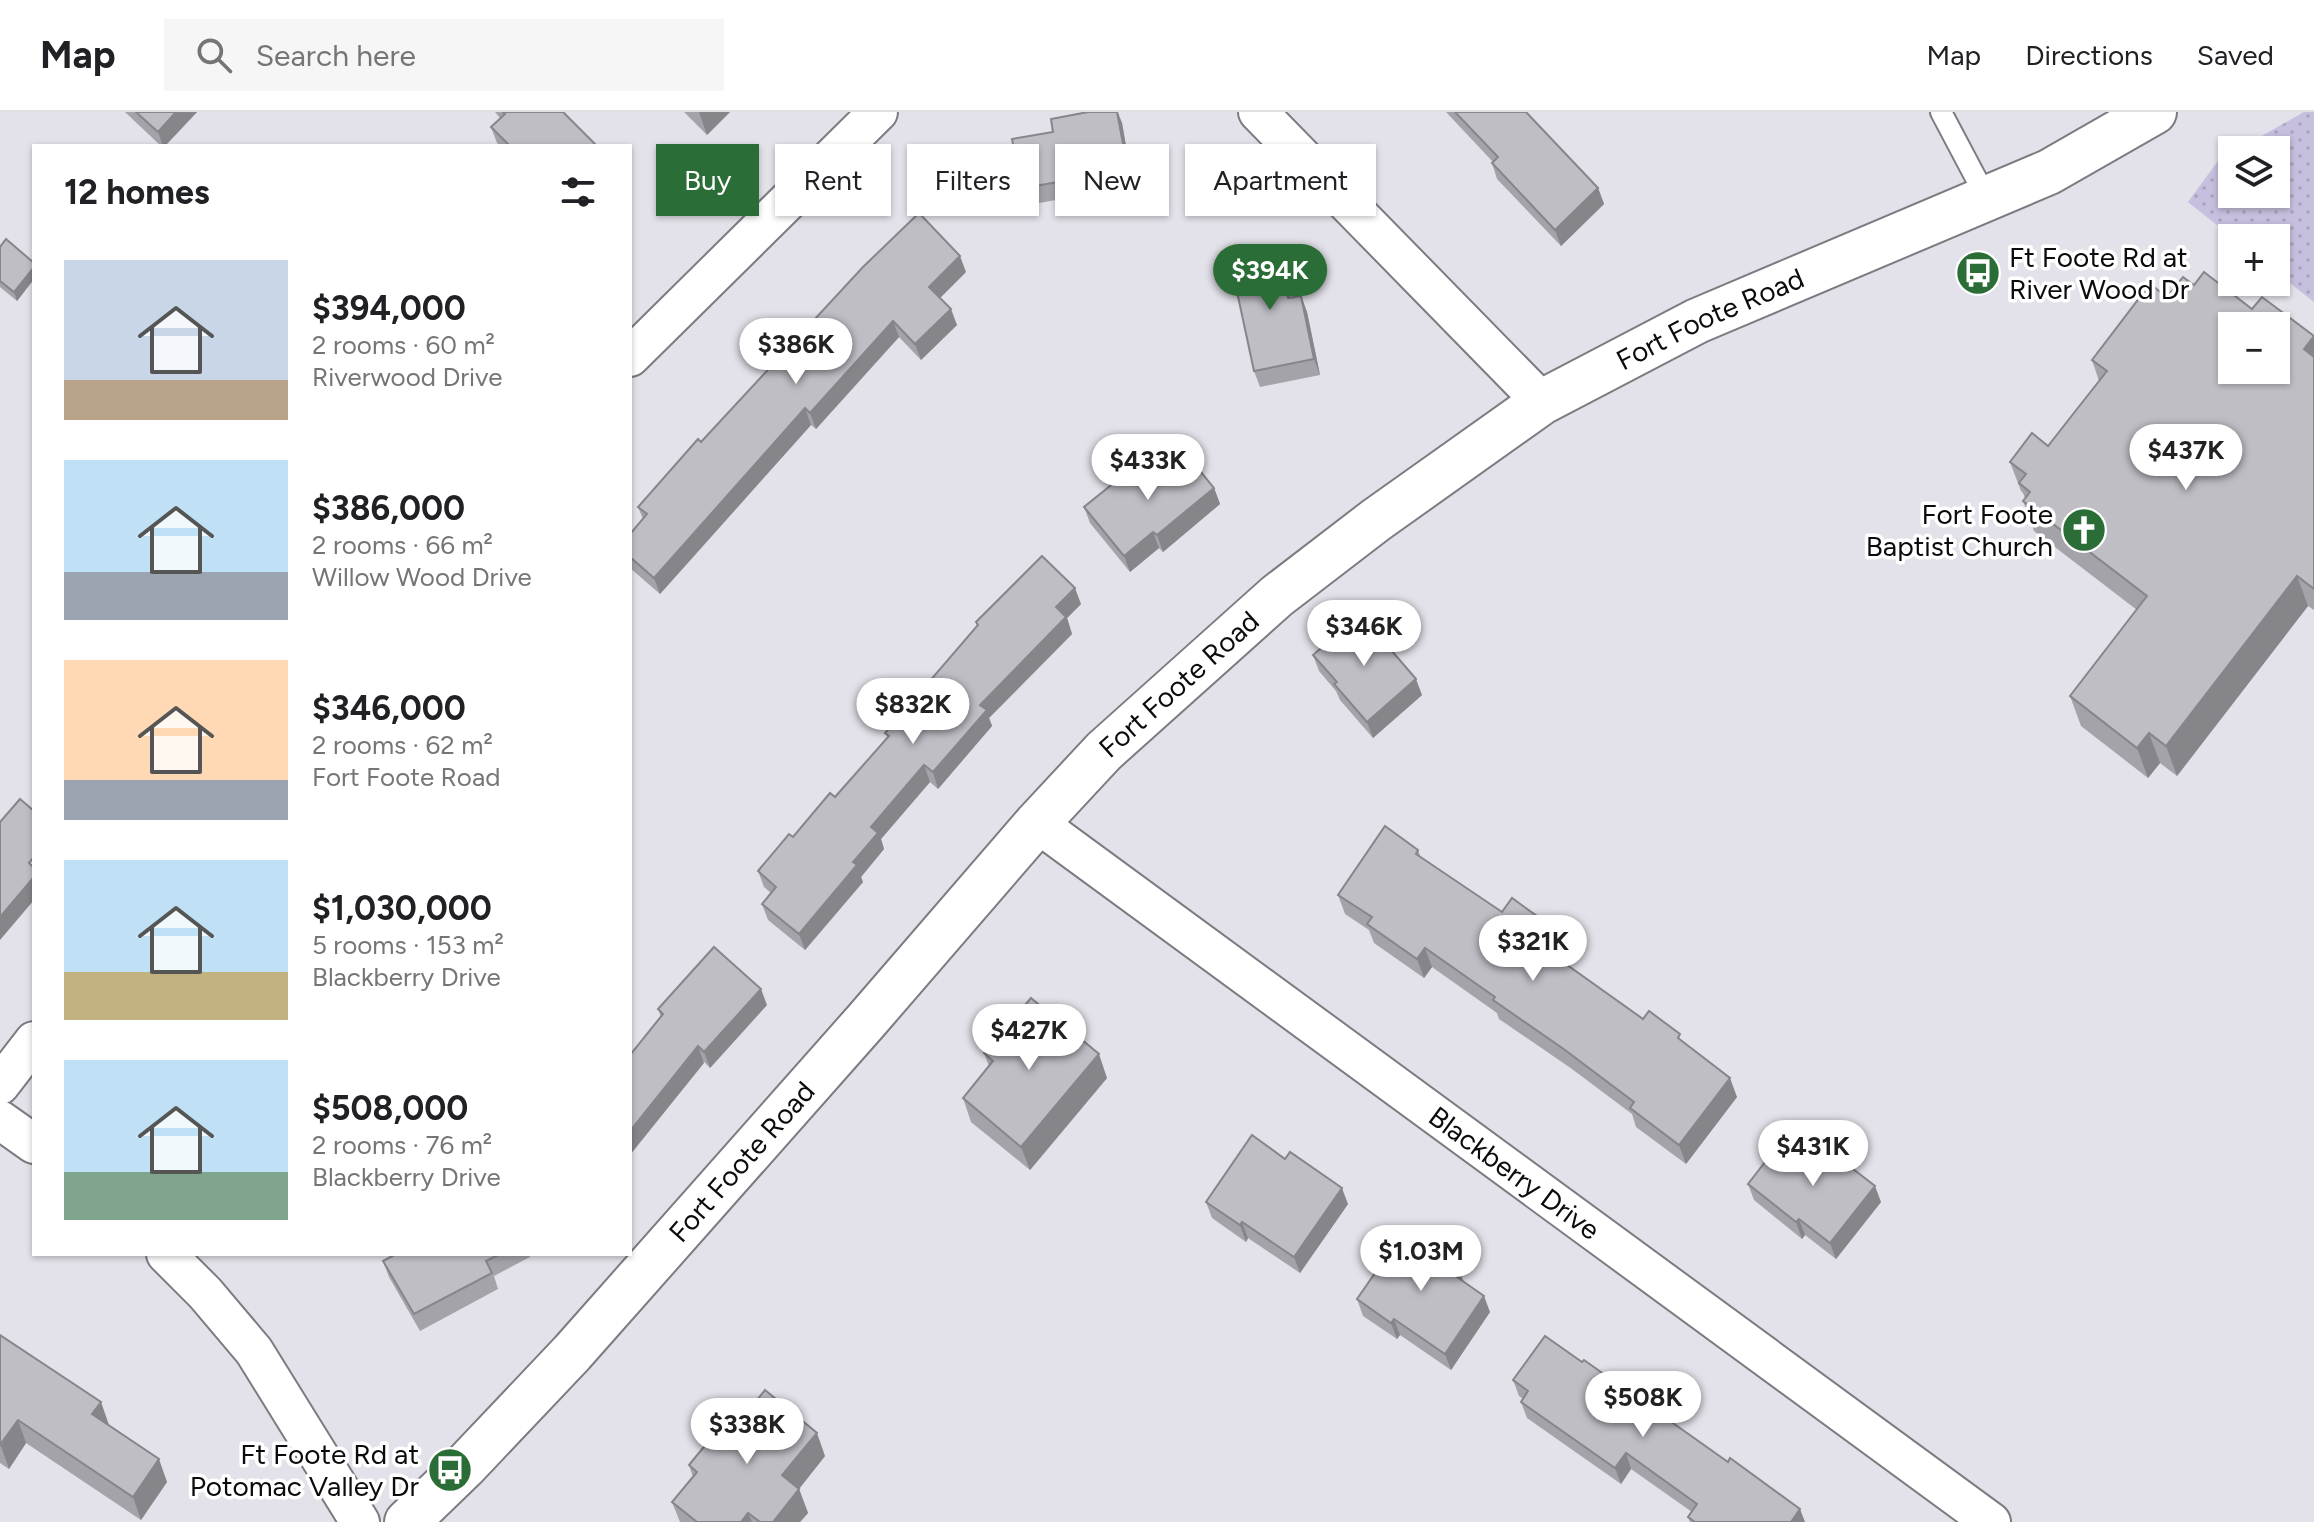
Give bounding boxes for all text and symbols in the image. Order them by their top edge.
search box [164,19,724,91]
text: Map [40,32,116,78]
icon: search [192,33,236,77]
text: Search here [256,37,416,74]
text: Map [1927,38,1981,72]
text: Directions [2025,38,2153,72]
text: Saved [2197,38,2274,72]
map controls [2218,136,2290,384]
button: layers [2218,136,2290,208]
chip: Buy [656,144,759,216]
chip: Rent [775,144,891,216]
chip: Filters [907,144,1039,216]
chip: New [1055,144,1169,216]
chip: Apartment [1185,144,1376,216]
icon: filters [556,170,600,214]
text: 12 homes [64,172,210,213]
button: + [2218,224,2290,296]
place label: Ft Foote Rd at River Wood Dr [2009,240,2190,306]
pin: $394K [1214,244,1326,312]
bus stop icon: Ft Foote Rd at River Wood Dr [1954,249,2002,297]
text: $394K [1231,254,1309,286]
street label: Fort Foote Road [1610,261,1809,377]
text: $394,000 [312,288,466,329]
icon: home [128,292,224,388]
button: − [2218,312,2290,384]
pin: $386K [740,318,852,386]
text: $386K [757,328,835,360]
text: 2 rooms · 60 m² [312,329,495,361]
text: Riverwood Drive [312,361,503,393]
pin: $437K [2130,424,2242,492]
pin: $433K [1092,434,1204,502]
text: $437K [2147,434,2225,466]
text: $433K [1109,444,1187,476]
text: $386,000 [312,488,465,529]
icon: home [128,492,224,588]
place label: Fort Foote Baptist Church [1866,497,2053,563]
church icon: Fort Foote Baptist Church [2060,506,2108,554]
text: 2 rooms · 66 m² [312,529,493,561]
text: Willow Wood Drive [312,561,532,593]
pin: $346K [1308,600,1420,668]
street label: Fort Foote Road [1092,604,1266,764]
text: $346K [1325,610,1403,642]
pin: $832K [857,678,969,746]
text: $346,000 [312,688,466,729]
text: $832K [874,688,952,720]
icon: home [128,692,224,788]
text: 2 rooms · 62 m² [312,729,493,761]
text: Fort Foote Road [312,761,500,793]
text: $1,030,000 [312,888,492,929]
icon: home [128,892,224,988]
pin: $321K [1477,915,1589,983]
text: $321K [1497,925,1569,957]
text: 5 rooms · 153 m² [312,929,504,961]
text: Blackberry Drive [312,961,501,993]
pin: $427K [973,1004,1085,1072]
text: $427K [990,1014,1068,1046]
street label: Fort Foote Road [662,1074,822,1249]
text: $508,000 [312,1088,468,1129]
icon: home [128,1092,224,1188]
street label: Blackberry Drive [1422,1099,1607,1247]
pin: $431K [1757,1120,1869,1188]
text: 2 rooms · 76 m² [312,1129,492,1161]
text: $431K [1776,1130,1850,1162]
text: Blackberry Drive [312,1161,501,1193]
pin: $1.03M [1356,1225,1486,1293]
text: $1.03M [1378,1235,1464,1267]
pin: $508K [1587,1371,1699,1439]
text: $508K [1603,1381,1683,1413]
pin: $338K [691,1398,803,1466]
text: $338K [709,1408,785,1440]
place label: Ft Foote Rd at Potomac Valley Dr [190,1437,420,1503]
bus stop icon: Ft Foote Rd at Potomac Valley Dr [426,1446,474,1494]

